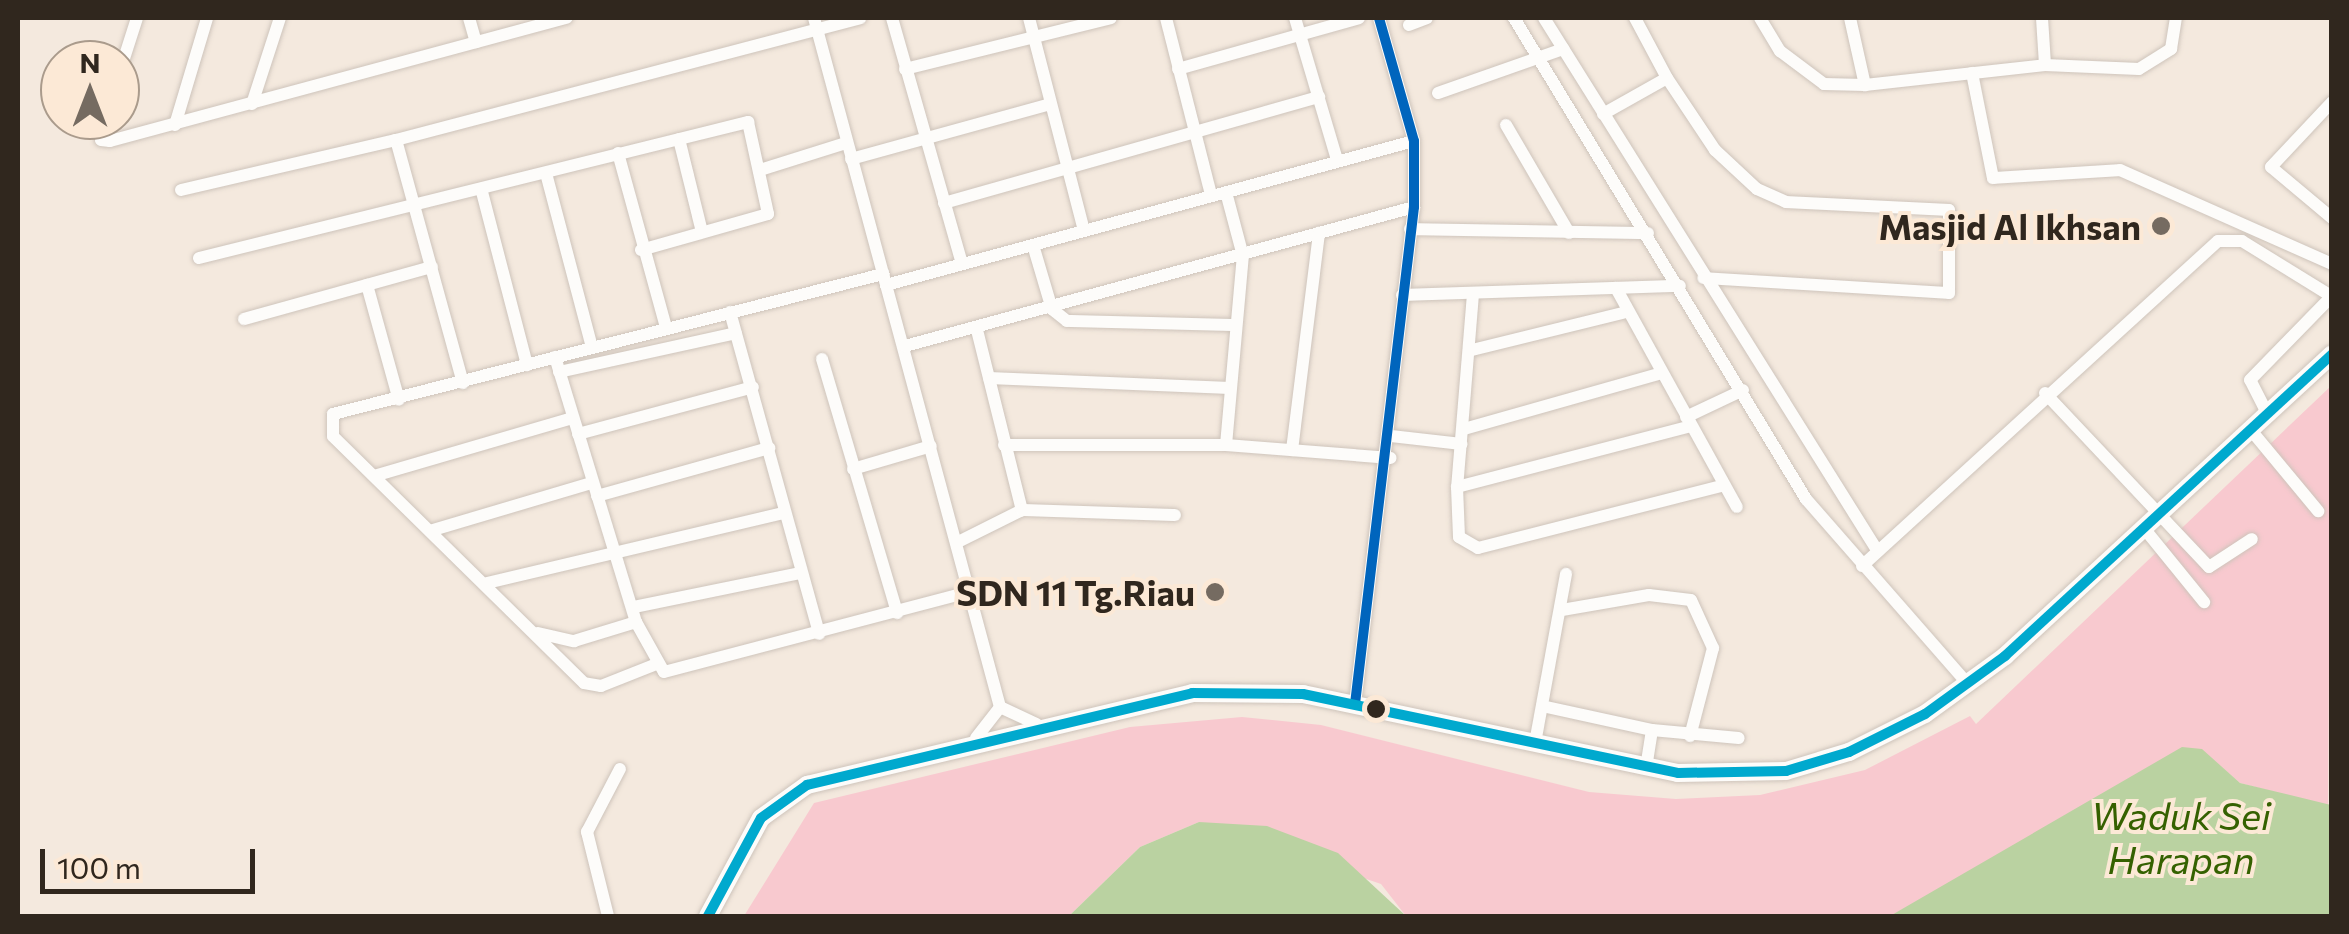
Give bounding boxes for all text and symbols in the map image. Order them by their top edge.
north arrow [40,40,140,140]
text: N [80,45,101,79]
place label: Masjid Al Ikhsan [1879,205,2141,247]
marker: Masjid Al Ikhsan [2150,215,2172,237]
place label: SDN 11 Tg.Riau [956,571,1195,613]
marker: SDN 11 Tg.Riau [1204,581,1226,603]
unlabelled marker [1366,699,1386,719]
water label: Waduk Sei Harapan [2091,792,2271,882]
scale bar [45,829,260,891]
text: 100 m [57,848,141,885]

